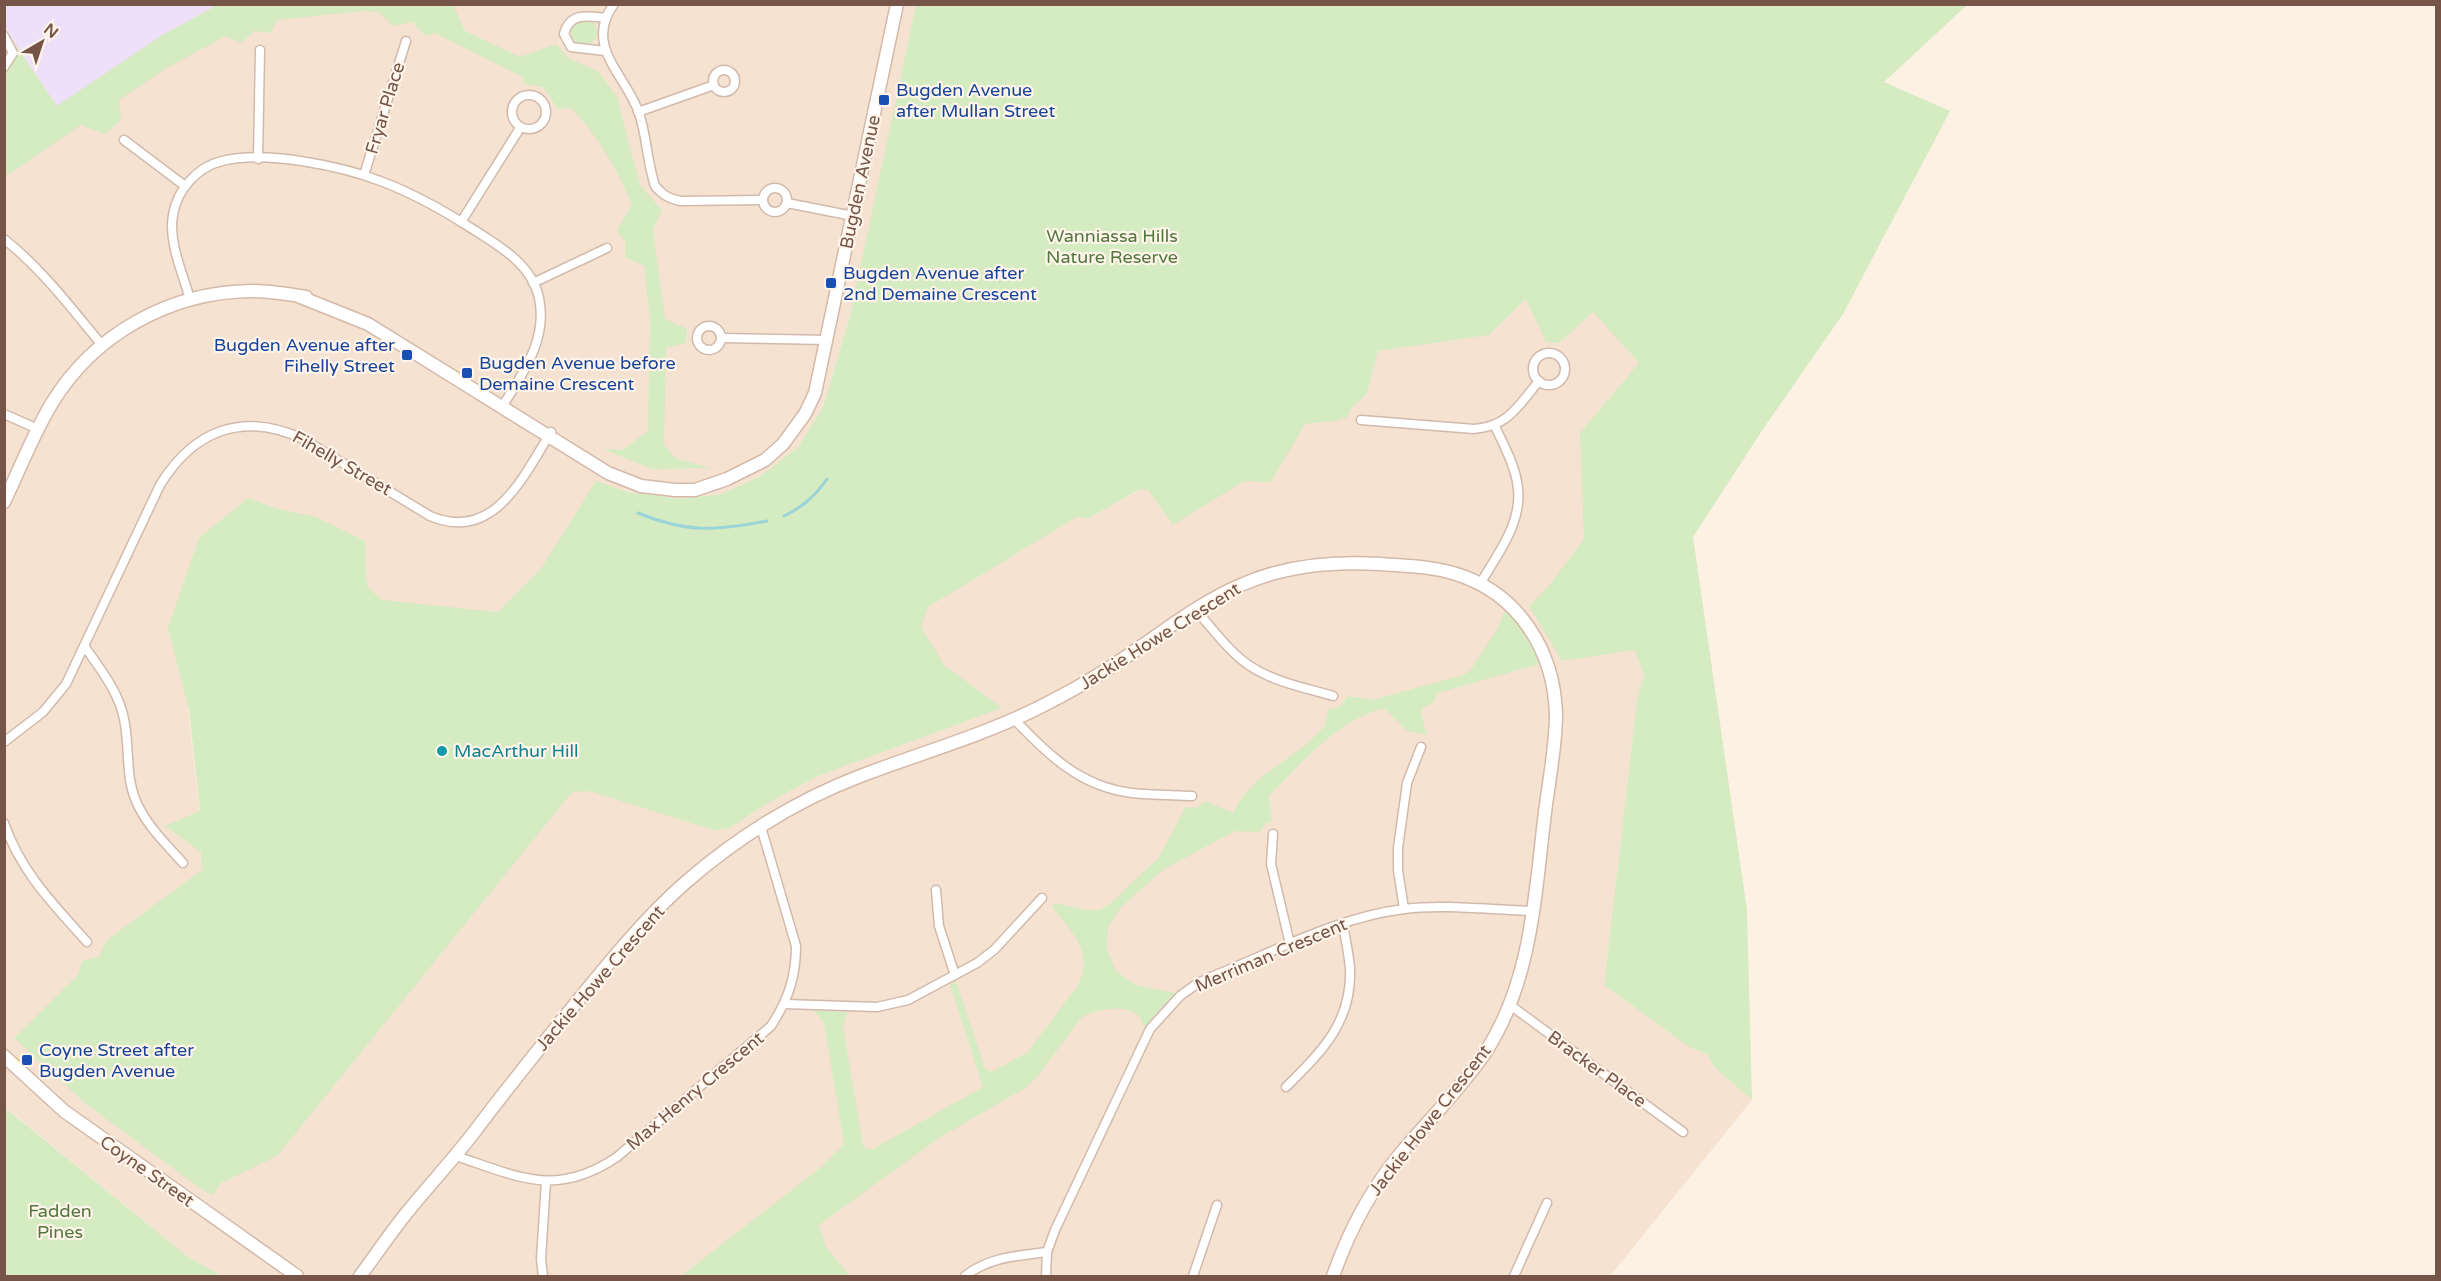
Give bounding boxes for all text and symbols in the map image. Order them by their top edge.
north arrow [12,12,72,72]
text: N [40,19,62,43]
street label: Fryar Place [361,59,409,157]
place label: Bugden Avenue after Mullan Street [896,79,1055,122]
marker: Bugden Avenue after Mullan Street [877,93,891,107]
street label: Bugden Avenue [835,113,885,251]
park label: Wanniassa Hills Nature Reserve [1046,225,1178,268]
place label: Bugden Avenue after 2nd Demaine Crescent [843,262,1037,305]
marker: Bugden Avenue after 2nd Demaine Crescent [824,276,838,290]
place label: Bugden Avenue after Fihelly Street [214,334,395,377]
marker: Bugden Avenue after Fihelly Street [400,348,414,362]
place label: Bugden Avenue before Demaine Crescent [479,352,676,395]
marker: Bugden Avenue before Demaine Crescent [460,366,474,380]
street label: Fihelly Street [288,426,396,500]
street label: Jackie Howe Crescent [1075,577,1245,695]
place label: MacArthur Hill [454,740,578,762]
marker: MacArthur Hill [435,744,449,758]
street label: Jackie Howe Crescent [531,901,669,1055]
street label: Merriman Crescent [1192,913,1350,997]
street label: Bracker Place [1543,1026,1651,1112]
street label: Max Henry Crescent [622,1027,768,1155]
place label: Coyne Street after Bugden Avenue [39,1039,194,1082]
street label: Jackie Howe Crescent [1364,1040,1496,1200]
marker: Coyne Street after Bugden Avenue [20,1053,34,1067]
street label: Coyne Street [96,1130,198,1212]
park label: Fadden Pines [28,1200,92,1243]

